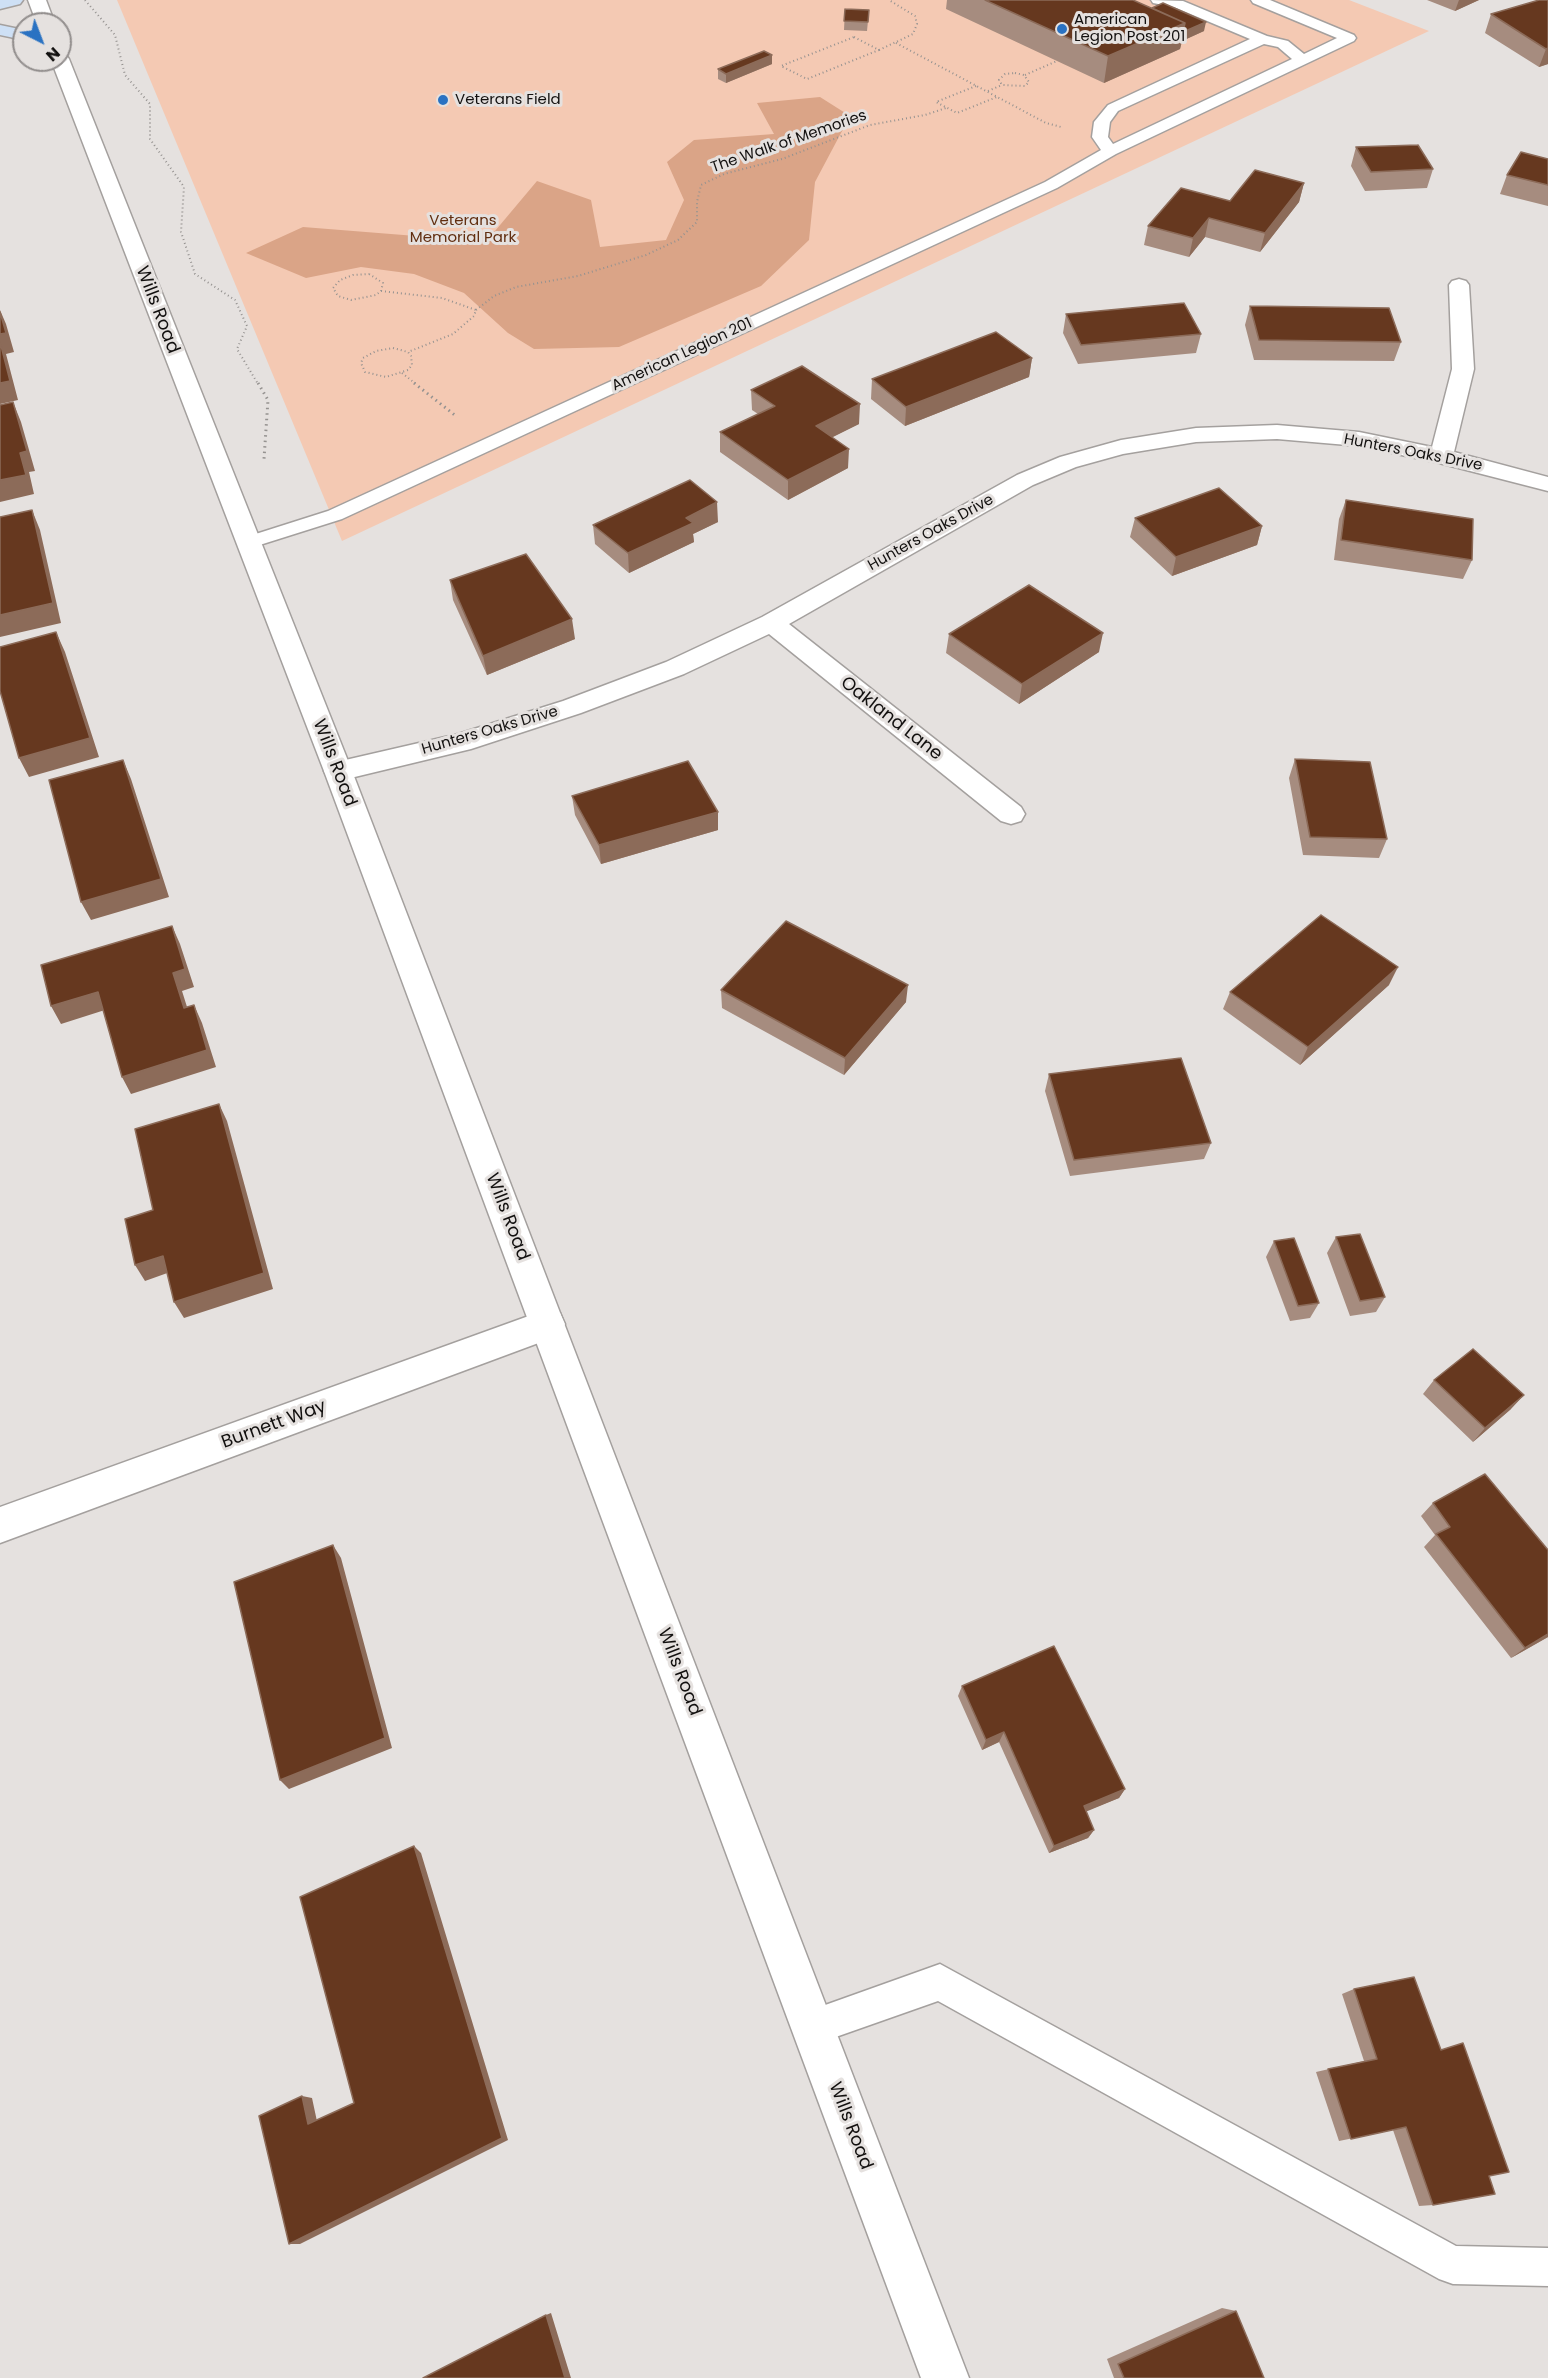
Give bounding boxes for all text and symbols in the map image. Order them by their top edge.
place label: American Legion Post 201 [1074,11,1185,46]
north arrow [12,12,72,72]
marker: American Legion Post 201 [1055,22,1069,36]
text: N [41,42,65,67]
place label: Veterans Field [455,91,561,109]
marker: Veterans Field [436,93,450,107]
street label: The Walk of Memories [709,107,869,177]
park label: Veterans Memorial Park [410,212,516,247]
street label: Wills Road [130,263,184,357]
street label: American Legion 201 [609,315,755,395]
street label: Hunters Oaks Drive [1342,431,1484,475]
street label: Hunters Oaks Drive [865,491,997,575]
street label: Oakland Lane [836,673,946,765]
street label: Hunters Oaks Drive [420,703,560,759]
street label: Wills Road [307,716,361,810]
street label: Wills Road [480,1170,534,1264]
street label: Burnett Way [219,1396,329,1454]
street label: Wills Road [652,1625,706,1719]
street label: Wills Road [823,2079,877,2173]

